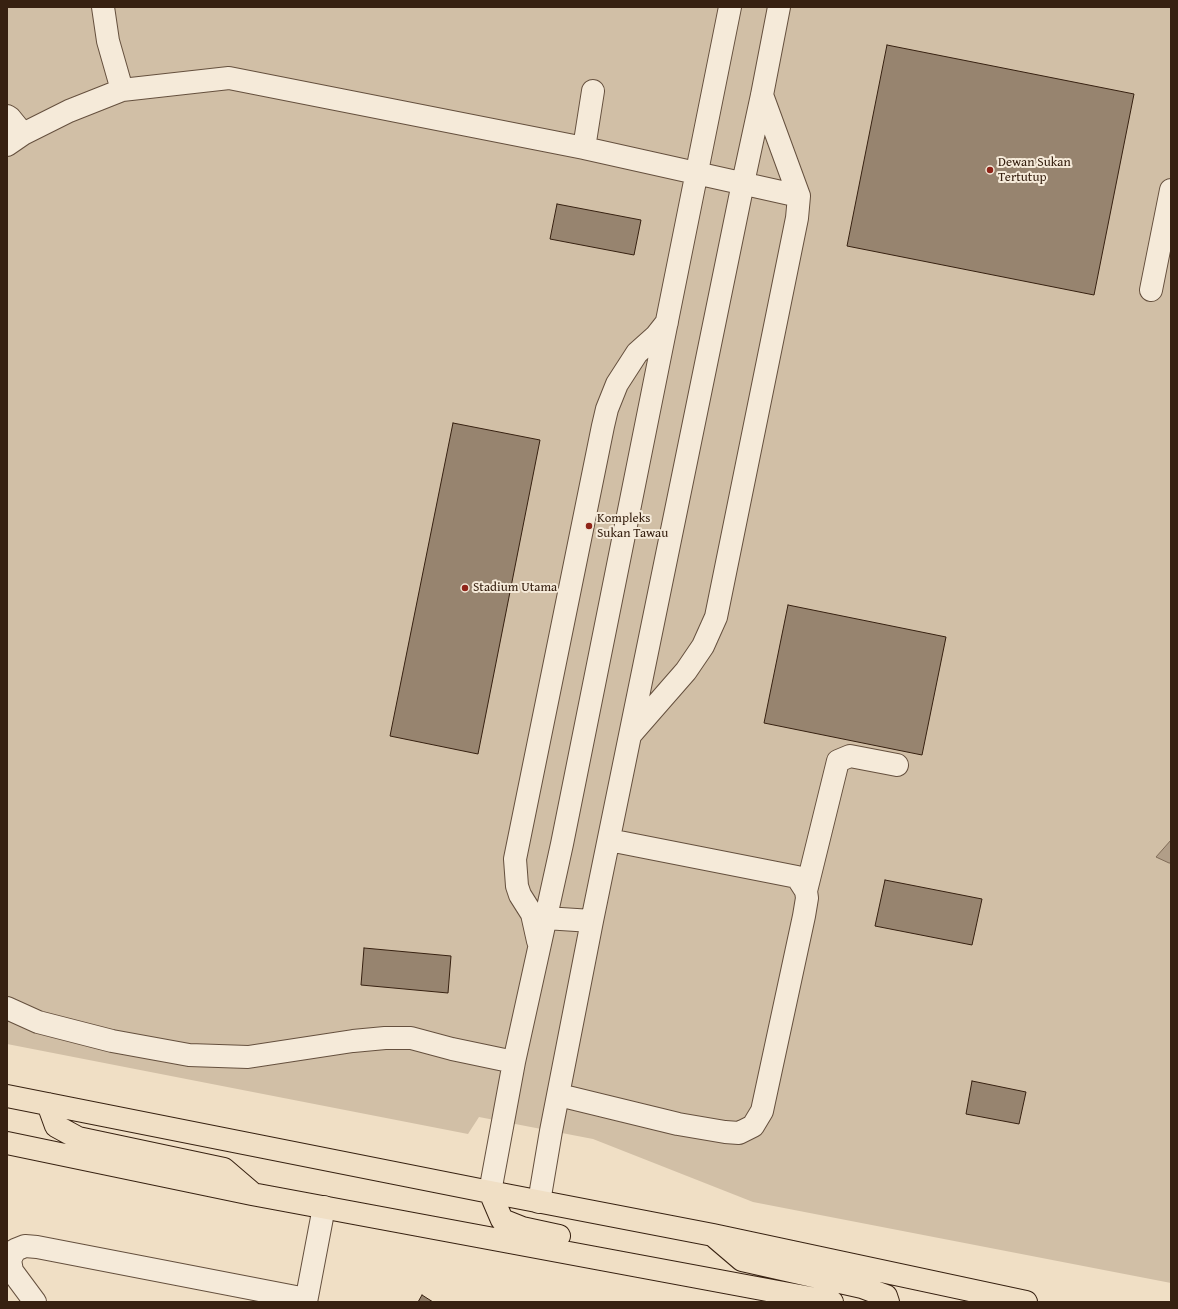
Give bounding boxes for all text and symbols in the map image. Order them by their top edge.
place label: Dewan Sukan Tertutup [998,155,1071,186]
marker: Dewan Sukan Tertutup [985,165,995,175]
place label: Kompleks Sukan Tawau [597,511,668,542]
marker: Kompleks Sukan Tawau [584,521,594,531]
place label: Stadium Utama [473,580,557,596]
marker: Stadium Utama [460,583,470,593]

